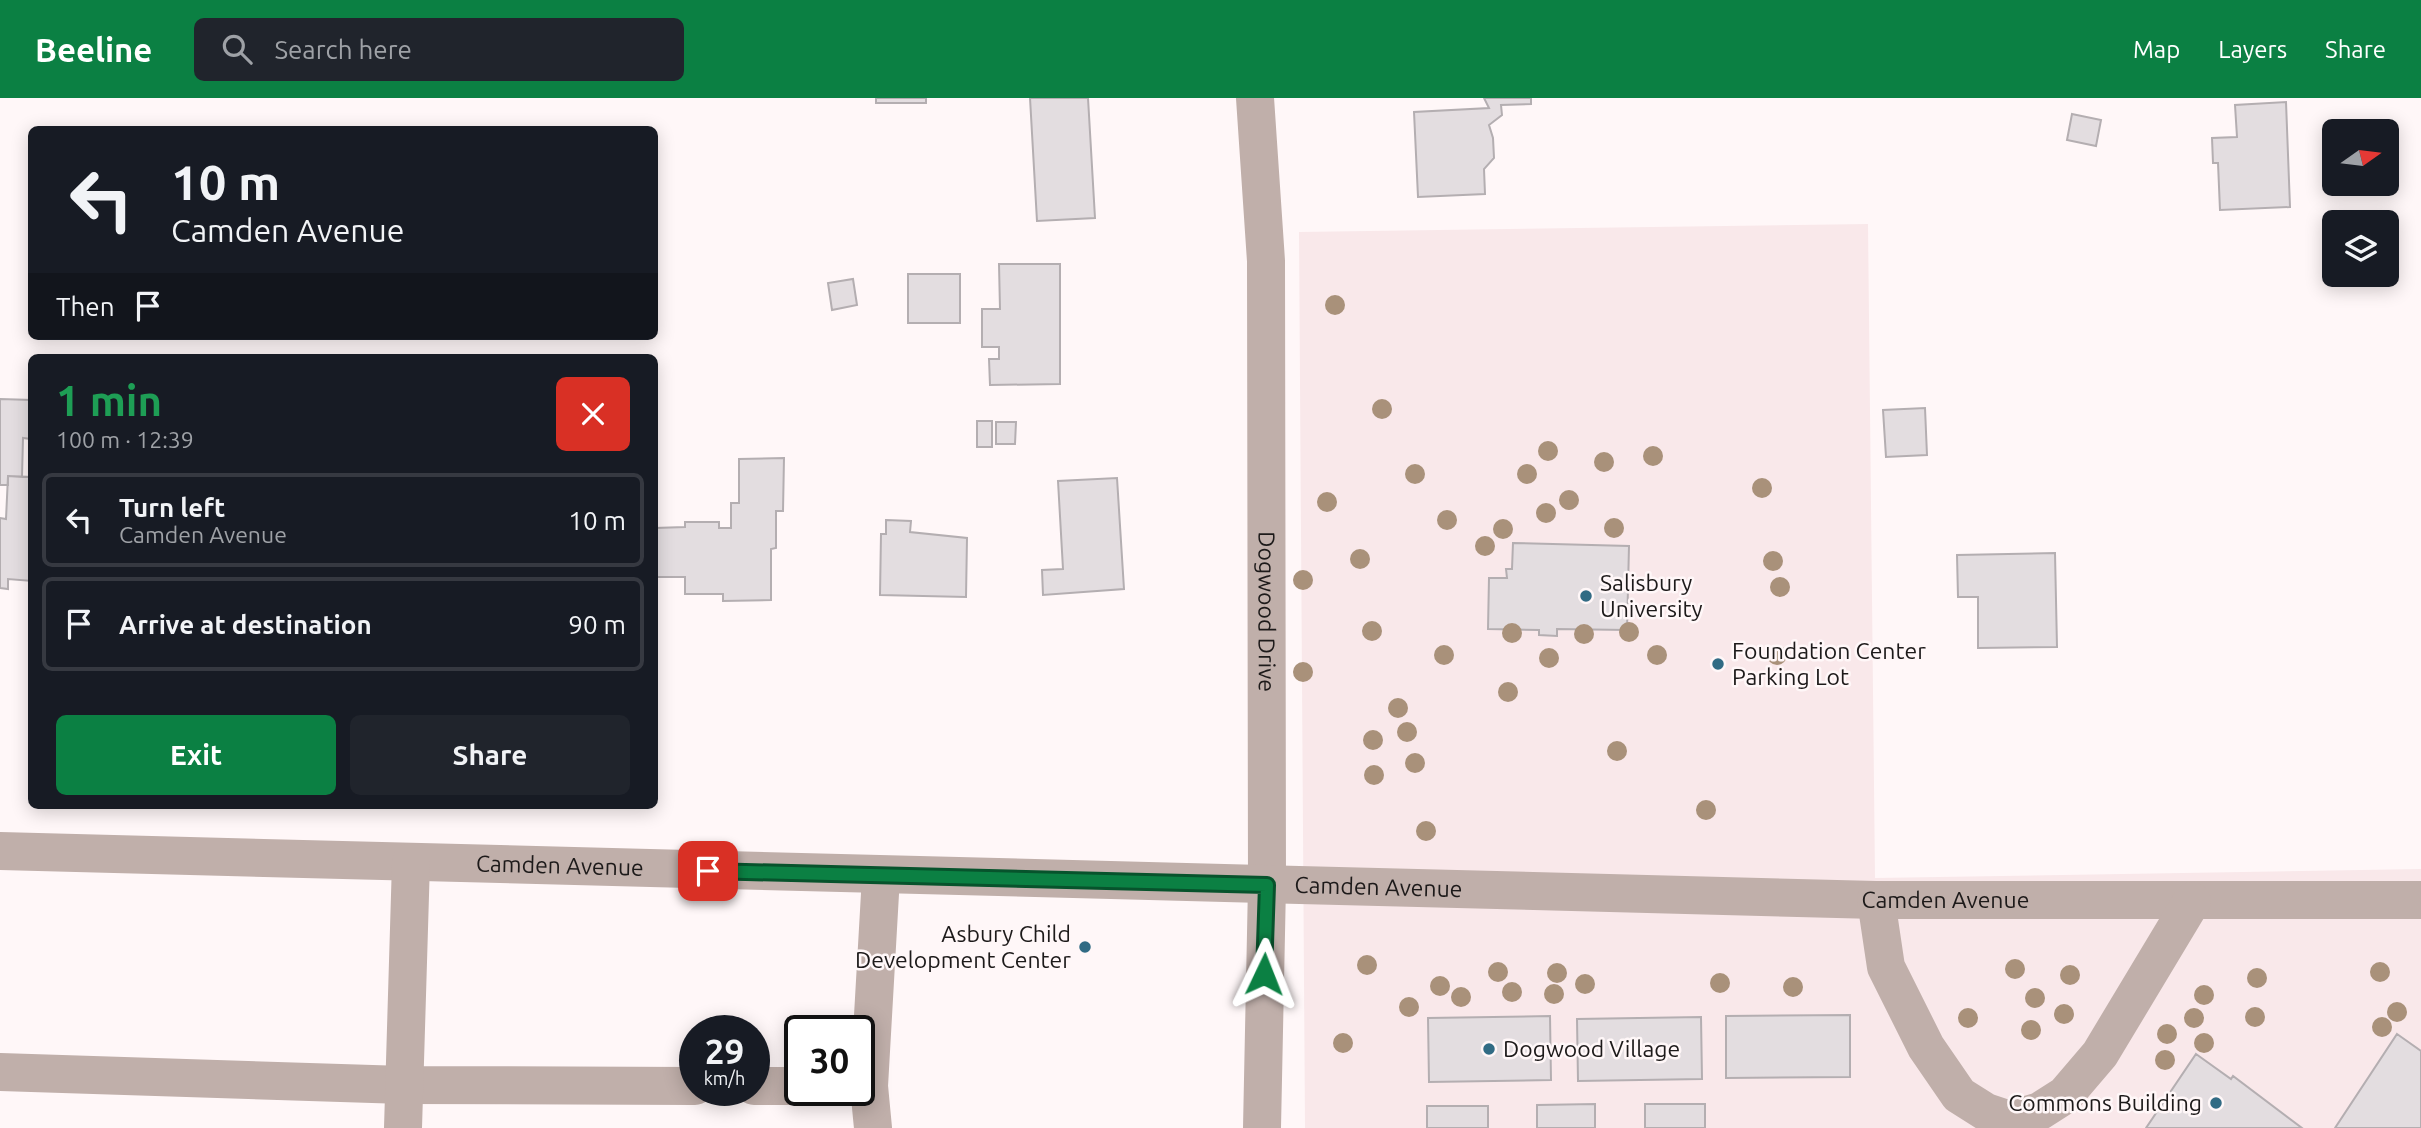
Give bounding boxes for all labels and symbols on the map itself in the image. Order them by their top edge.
north arrow [2322,119,2399,196]
street label: Dogwood Drive [1254,531,1280,692]
place label: Salisbury University [1600,570,1703,621]
marker: Salisbury University [1578,588,1594,604]
place label: Foundation Center Parking Lot [1732,638,1926,689]
marker: Foundation Center Parking Lot [1710,656,1726,672]
pin [678,841,738,901]
street label: Camden Avenue [476,850,644,880]
street label: Camden Avenue [1294,872,1463,901]
street label: Camden Avenue [1861,887,2029,912]
place label: Asbury Child Development Center [855,921,1071,972]
position arrow [1227,937,1301,1011]
marker: Asbury Child Development Center [1077,939,1093,955]
speed limit sign: 30 [784,1015,875,1106]
place label: Dogwood Village [1503,1036,1680,1061]
marker: Dogwood Village [1481,1041,1497,1057]
place label: Commons Building [2008,1090,2202,1115]
marker: Commons Building [2208,1095,2224,1111]

